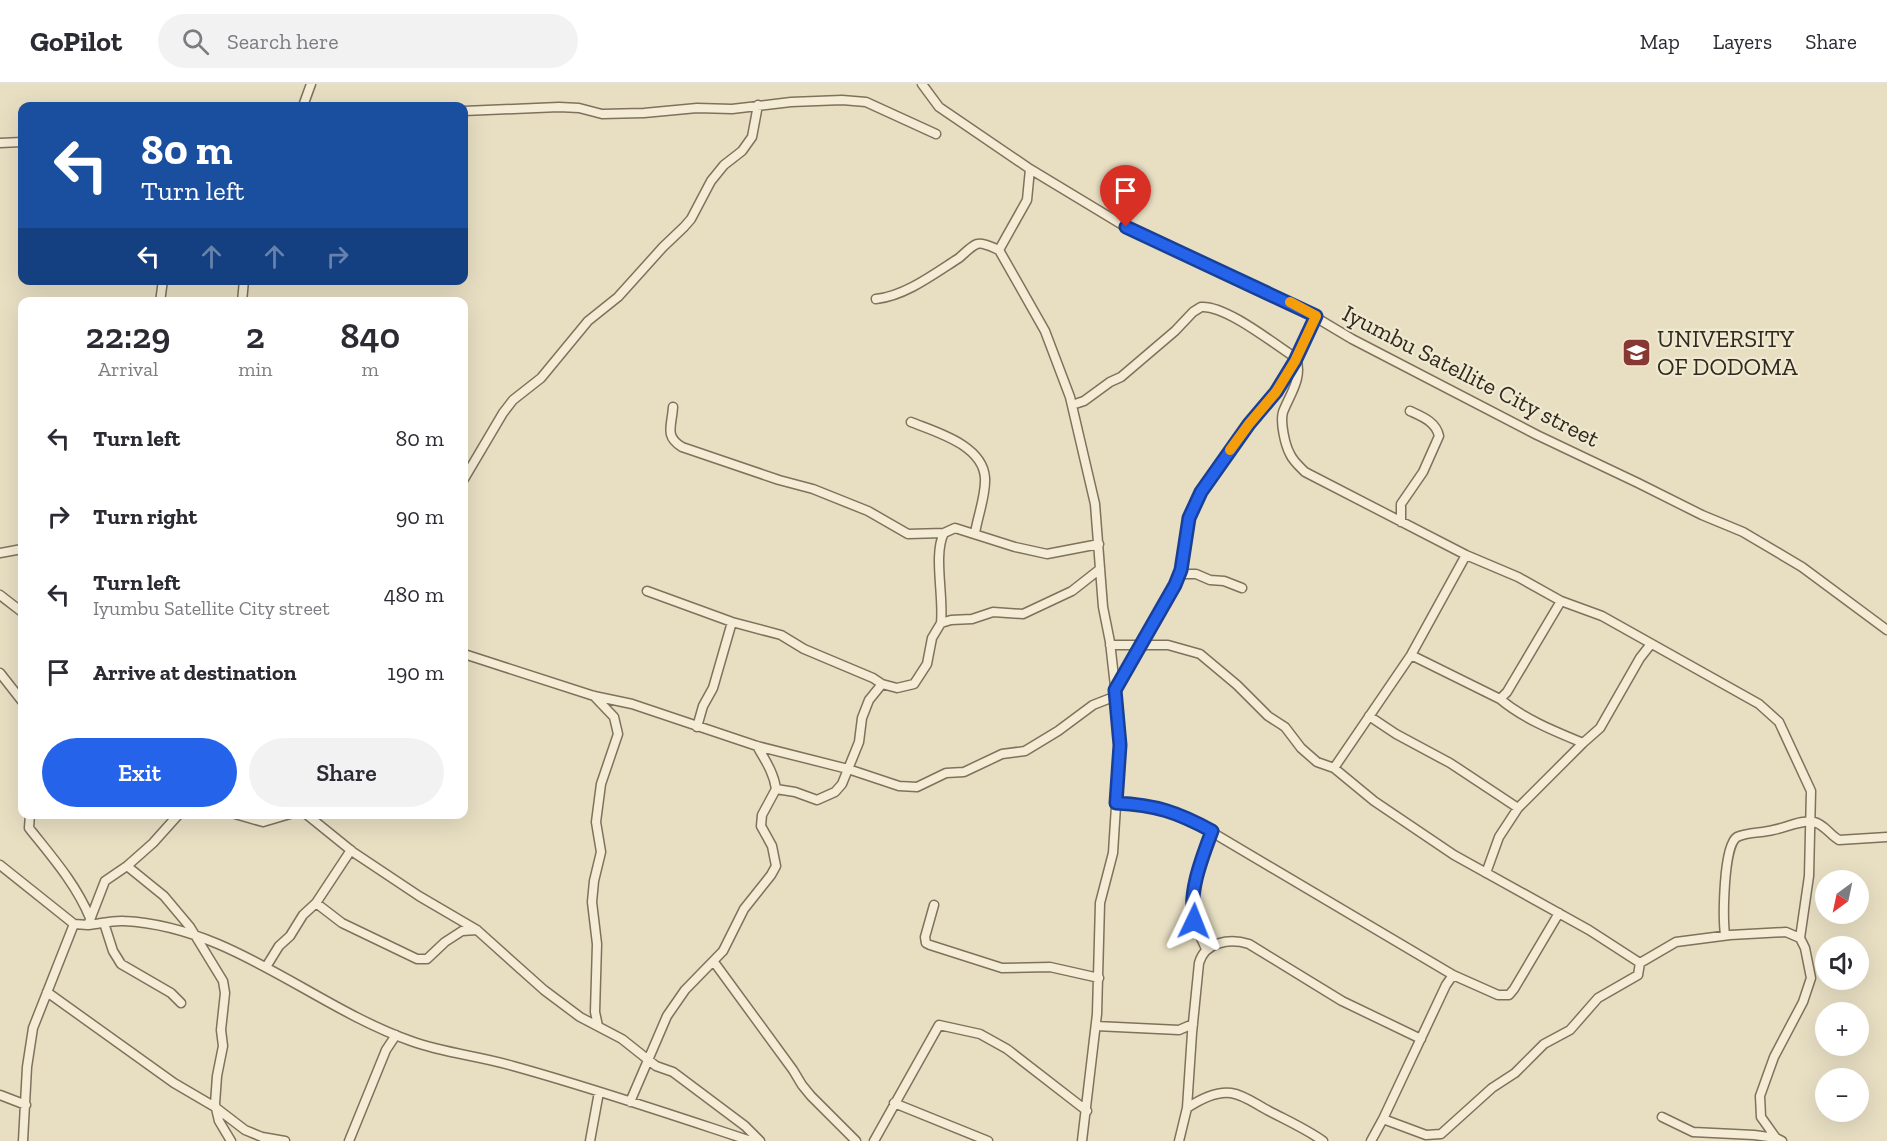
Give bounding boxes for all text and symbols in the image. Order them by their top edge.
search box [158,14,578,68]
text: GoPilot [30,25,122,58]
icon: search [179,25,212,58]
text: Search here [227,28,338,55]
text: Map [1640,29,1680,54]
text: Layers [1713,29,1772,54]
text: Share [1805,29,1857,54]
text: 80 m [141,124,232,175]
icon: left [42,126,120,204]
pin [1100,165,1151,227]
icon: arrive [1109,174,1142,207]
text: Turn left [141,175,244,207]
icon: left [132,240,165,273]
icon: ahead [195,240,228,273]
icon: ahead [258,240,291,273]
icon: right [321,240,354,273]
street label: Iyumbu Satellite City street [1338,298,1604,453]
text: 22:29 [86,314,171,357]
text: 2 [246,314,265,357]
text: 840 [340,314,400,357]
place label: UNIVERSITY OF DODOMA [1657,324,1798,381]
school or university icon: UNIVERSITY OF DODOMA [1620,337,1652,369]
text: Arrival [98,357,158,381]
text: min [238,357,273,381]
text: m [362,357,379,381]
icon: left [42,422,75,455]
text: Turn left [93,425,180,452]
text: 80 m [396,425,444,452]
icon: right [42,500,75,533]
text: Turn right [93,503,197,530]
text: 90 m [396,503,444,530]
text: Turn left [93,569,180,596]
icon: left [42,578,75,611]
text: 480 m [384,581,444,608]
text: Iyumbu Satellite City street [93,596,330,620]
icon: arrive [42,656,75,689]
text: Arrive at destination [93,659,296,686]
text: 190 m [387,659,444,686]
button: Exit [42,738,237,807]
button: Share [249,738,444,807]
north arrow [1815,870,1869,924]
map controls [1815,870,1869,1122]
position arrow [1162,889,1226,953]
button: sound [1815,936,1869,990]
button: + [1815,1002,1869,1056]
button: − [1815,1068,1869,1122]

